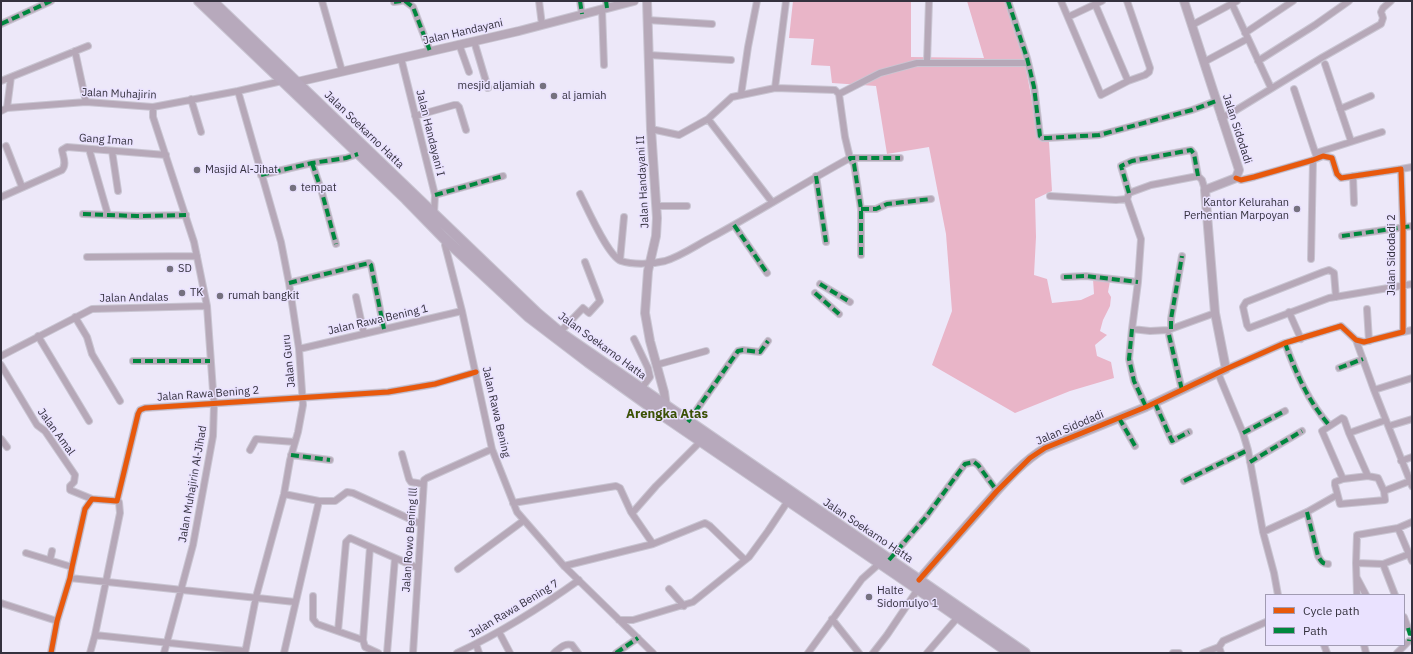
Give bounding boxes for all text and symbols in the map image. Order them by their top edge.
street label: Jalan Handayani [422,16,504,48]
place label: mesjid aljamiah [458,79,535,93]
marker: mesjid aljamiah [538,81,548,91]
street label: Jalan Muhajirin [81,86,157,102]
street label: Jalan Handayani I [413,88,447,178]
street label: Jalan Soekarno Hatta [321,89,407,171]
place label: al jamiah [562,89,607,103]
marker: al jamiah [549,91,559,101]
street label: Jalan Sidodadi [1220,93,1254,165]
street label: Gang Iman [78,132,134,148]
street label: Jalan Handayani II [634,135,652,229]
place label: Masjid Al-Jihat [205,163,278,177]
marker: Masjid Al-Jihat [192,165,202,175]
place label: tempat [301,181,337,195]
marker: tempat [288,183,298,193]
place label: Kantor Kelurahan Perhentian Marpoyan [1184,196,1289,222]
marker: Kantor Kelurahan Perhentian Marpoyan [1292,204,1302,214]
street label: Jalan Sidodadi 2 [1385,214,1399,296]
place label: SD [178,262,192,276]
marker: SD [165,264,175,274]
place label: TK [190,286,203,300]
marker: TK [177,288,187,298]
place label: rumah bangkit [228,289,299,303]
street label: Jalan Andalas [99,291,169,305]
marker: rumah bangkit [215,291,225,301]
street label: Jalan Rawa Bening 1 [327,302,429,338]
street label: Jalan Soekarno Hatta [555,310,649,382]
street label: Jalan Guru [280,334,298,388]
street label: Jalan Rawa Bening [479,365,513,459]
street label: Jalan Rawa Bening 2 [157,384,259,404]
street label: Jalan Amal [35,406,77,458]
district label: Arengka Atas [626,406,708,422]
street label: Jalan Sidodadi [1034,408,1106,448]
street label: Jalan Muhajirin Al-Jihad [176,425,210,543]
street label: Jalan Rowo Bening lll [400,487,420,593]
street label: Jalan Soekarno Hatta [821,496,915,566]
street label: Jalan Rawa Bening 7 [467,577,561,641]
place label: Halte Sidomulyo 1 [877,584,938,610]
marker: Halte Sidomulyo 1 [864,592,874,602]
legend [1265,594,1405,646]
text: Cycle path [1303,603,1360,618]
text: Path [1303,623,1328,638]

